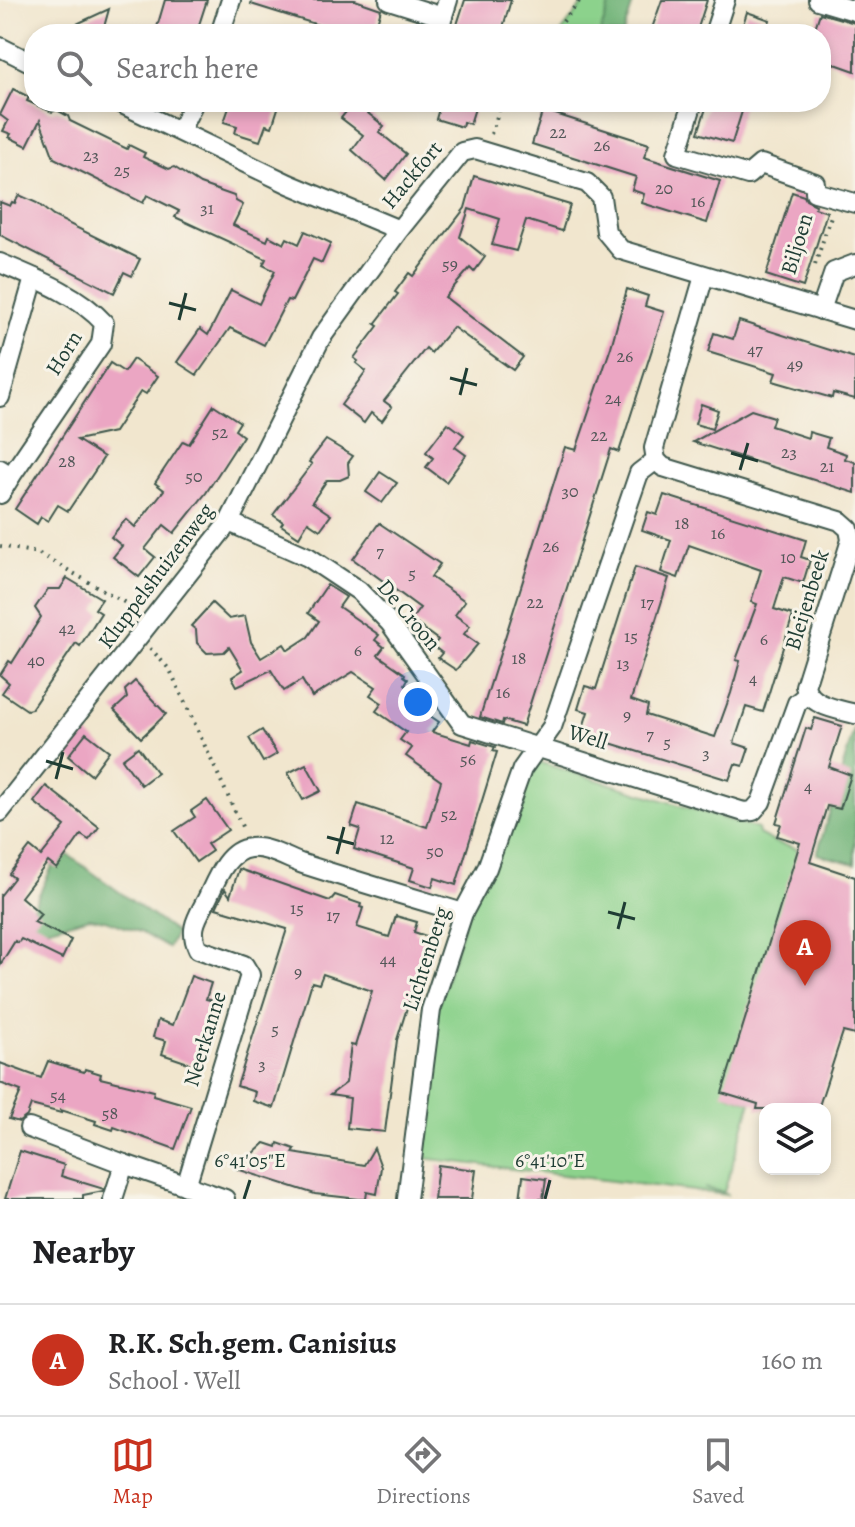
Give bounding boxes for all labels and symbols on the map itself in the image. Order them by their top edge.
house number: 22 [549,120,567,144]
house number: 26 [594,133,610,157]
street label: Hackfort [375,135,449,215]
house number: 23 [83,143,99,167]
house number: 25 [114,158,130,182]
house number: 20 [655,176,673,200]
house number: 16 [691,189,705,213]
house number: 31 [200,196,214,220]
street label: Biljoen [773,210,821,278]
house number: 59 [442,252,458,276]
street label: Horn [39,325,89,381]
house number: 47 [747,337,763,361]
house number: 26 [617,344,633,368]
house number: 49 [787,352,803,376]
house number: 24 [605,386,621,410]
house number: 52 [212,420,229,444]
house number: 22 [590,423,608,447]
house number: 23 [781,440,797,464]
house number: 28 [58,449,76,473]
house number: 21 [820,454,834,478]
house number: 50 [185,464,203,488]
house number: 30 [561,479,579,503]
street label: Kluppelshuizenweg [91,497,221,655]
house number: 18 [675,511,689,535]
house number: 16 [711,521,725,545]
house number: 26 [543,534,559,558]
house number: 7 [376,539,384,563]
house number: 10 [780,545,796,569]
street label: Bleijenbeek [777,546,837,654]
house number: 5 [408,561,416,585]
street label: De Croon [370,573,448,657]
house number: 22 [526,590,544,614]
house number: 17 [640,590,654,614]
house number: 42 [59,616,76,640]
house number: 15 [624,624,638,648]
house number: 6 [760,627,768,651]
house number: 6 [354,638,362,662]
house number: 18 [512,646,526,670]
house number: 40 [27,648,45,672]
house number: 13 [616,651,630,675]
house number: 4 [749,666,757,690]
house number: 16 [496,680,510,704]
your location [398,682,438,722]
house number: 9 [623,703,631,727]
street label: Well [564,717,611,757]
house number: 7 [646,722,654,746]
house number: 5 [663,730,671,754]
house number: 3 [702,741,710,765]
house number: 56 [460,747,476,771]
house number: 4 [804,774,812,798]
house number: 52 [441,802,458,826]
house number: 12 [380,826,395,850]
house number: 50 [426,839,444,863]
house number: 15 [290,896,304,920]
house number: 17 [326,903,340,927]
street label: Lichtenberg [395,903,457,1015]
pin: A [779,920,831,986]
house number: 44 [380,947,396,971]
house number: 9 [294,960,302,984]
street label: Neerkanne [176,988,234,1090]
house number: 5 [271,1017,279,1041]
house number: 3 [258,1052,266,1076]
house number: 54 [50,1083,66,1107]
house number: 58 [102,1101,118,1125]
text: 6°41'05"E [214,1147,286,1174]
text: 6°41'10"E [515,1147,585,1174]

